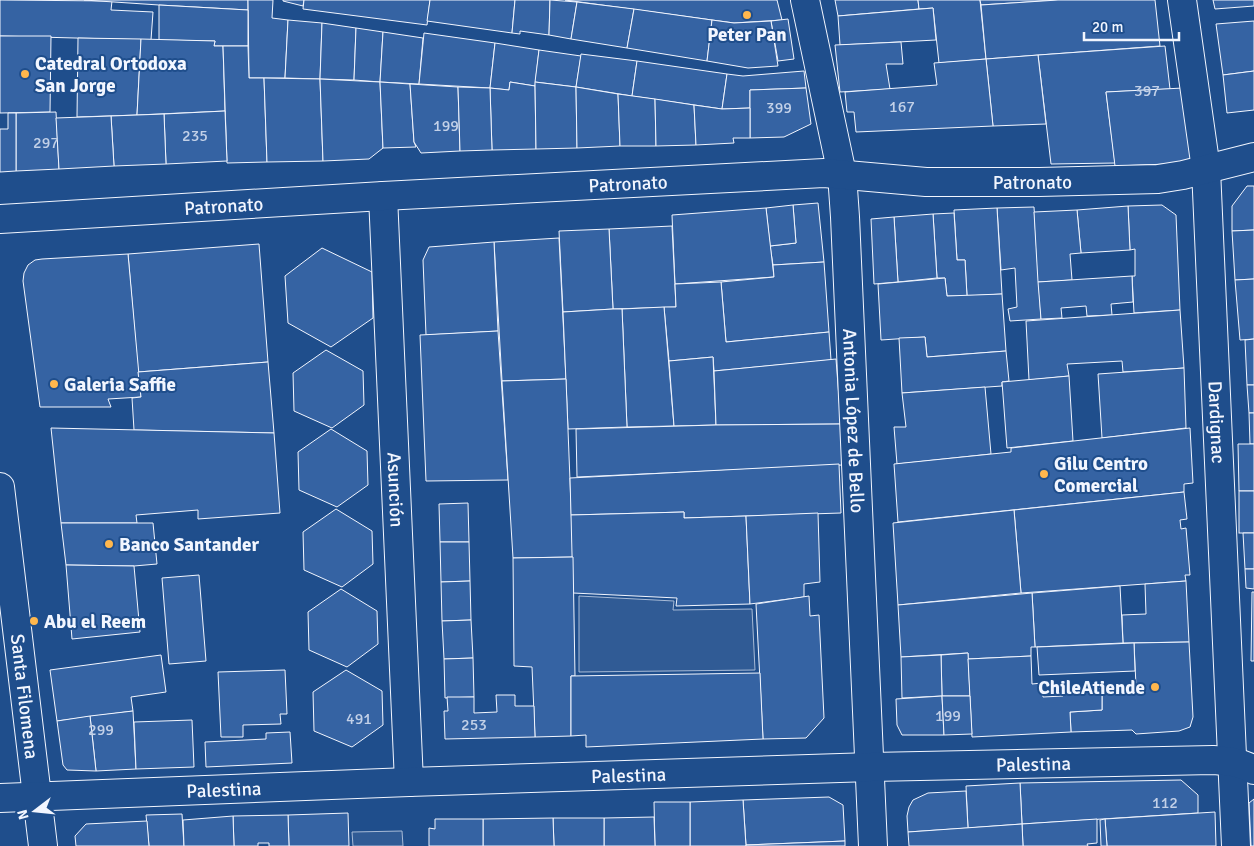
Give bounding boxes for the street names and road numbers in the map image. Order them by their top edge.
street label: Patronato [588,170,668,198]
street label: Patronato [993,170,1072,195]
street label: Patronato [183,192,264,221]
street label: Antonia López de Bello [837,328,869,514]
street label: Dardignac [1202,380,1230,464]
street label: Asunción [381,452,409,528]
street label: Santa Filomena [5,633,44,761]
street label: Palestina [996,752,1071,777]
street label: Palestina [591,763,667,789]
street label: Palestina [186,777,262,804]

